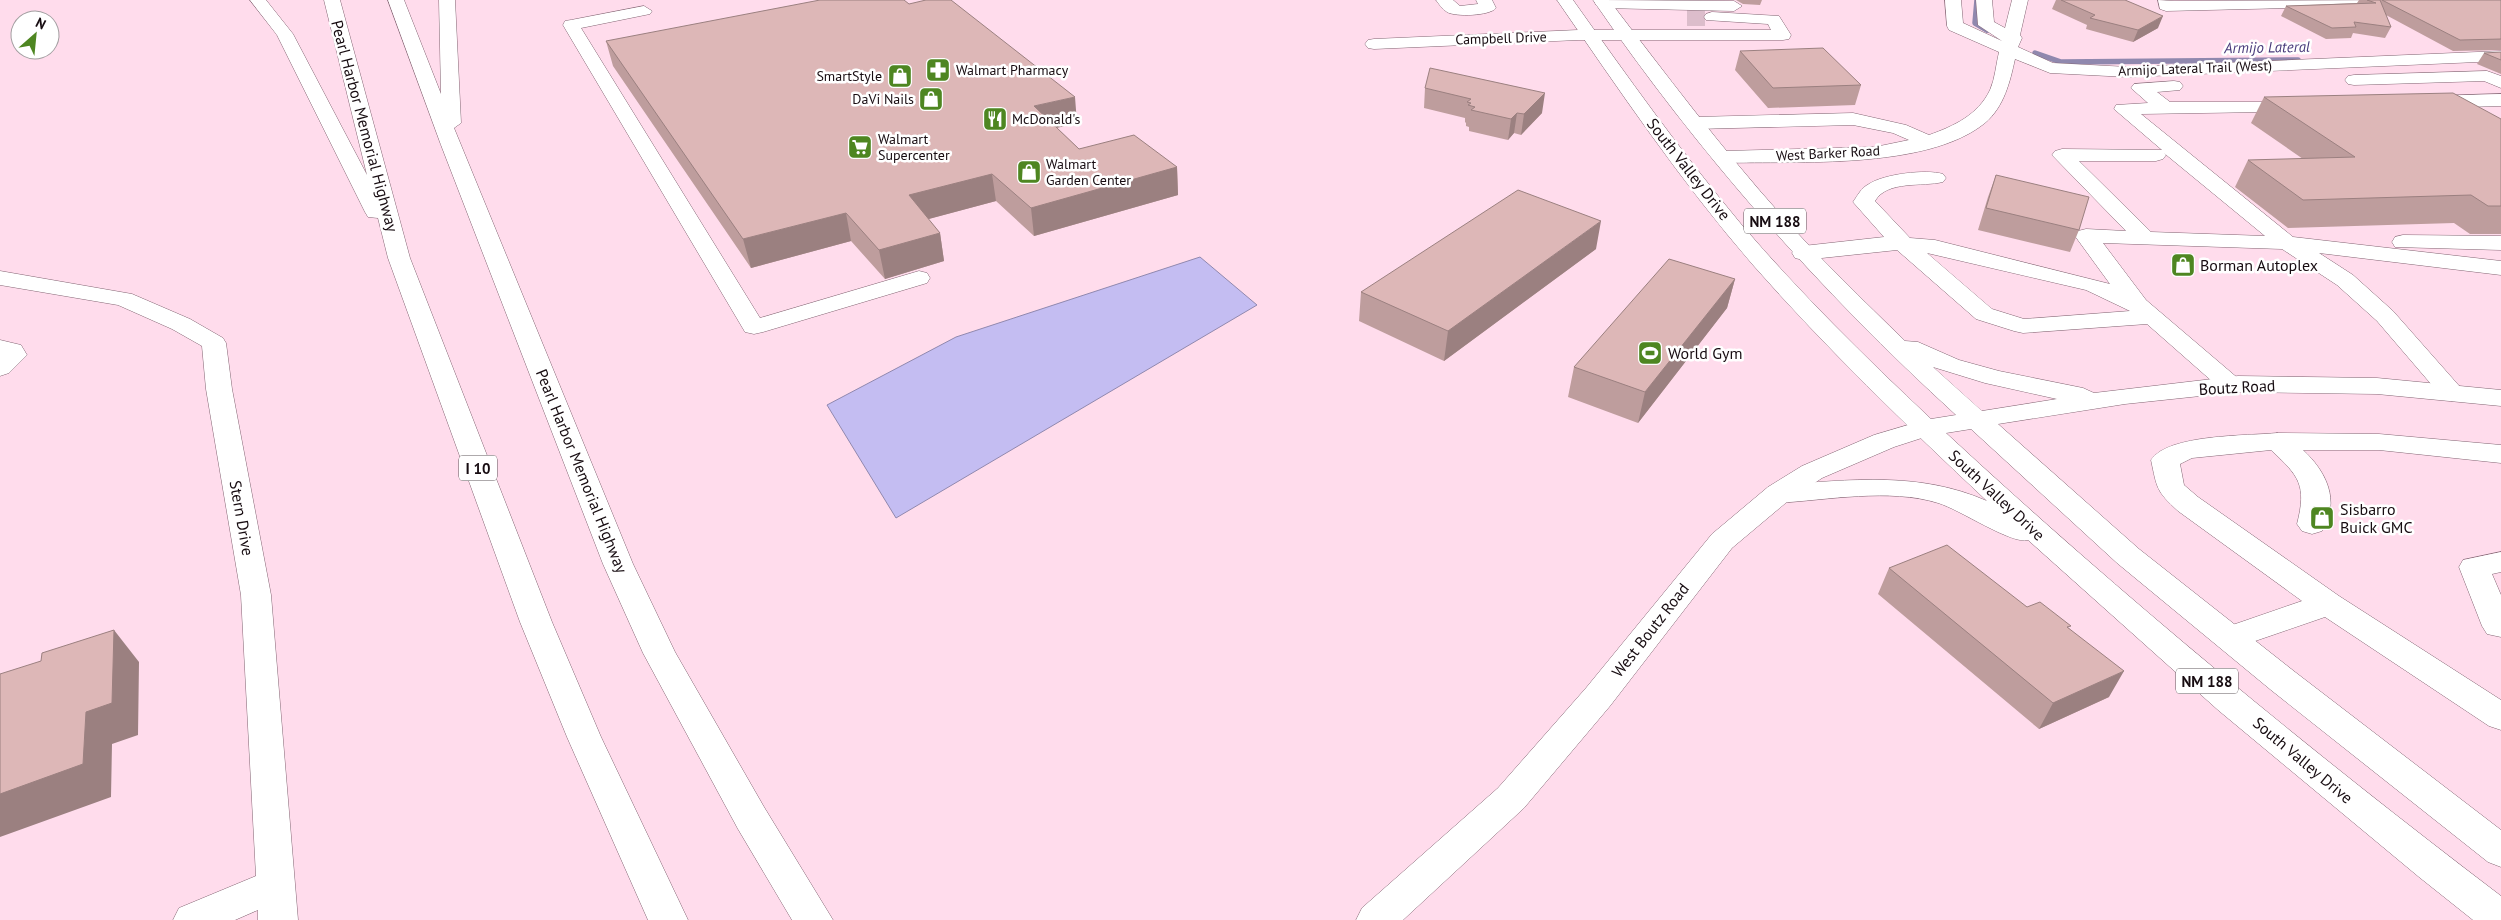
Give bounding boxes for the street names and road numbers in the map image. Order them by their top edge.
street label: Pearl Harbor Memorial Highway [327,18,403,235]
street label: Campbell Drive [1455,27,1547,49]
street label: Armijo Lateral Trail (West) [2118,56,2272,80]
street label: South Valley Drive [1643,114,1735,224]
street label: West Barker Road [1776,141,1880,165]
road number: NM 188 [1744,208,1806,234]
street label: Pearl Harbor Memorial Highway [532,366,632,576]
street label: Boutz Road [2198,375,2276,399]
street label: South Valley Drive [1945,445,2049,545]
road number: I 10 [459,456,497,480]
street label: Stern Drive [226,479,258,557]
street label: West Boutz Road [1607,579,1693,681]
road number: NM 188 [2176,668,2238,694]
street label: South Valley Drive [2249,712,2357,808]

